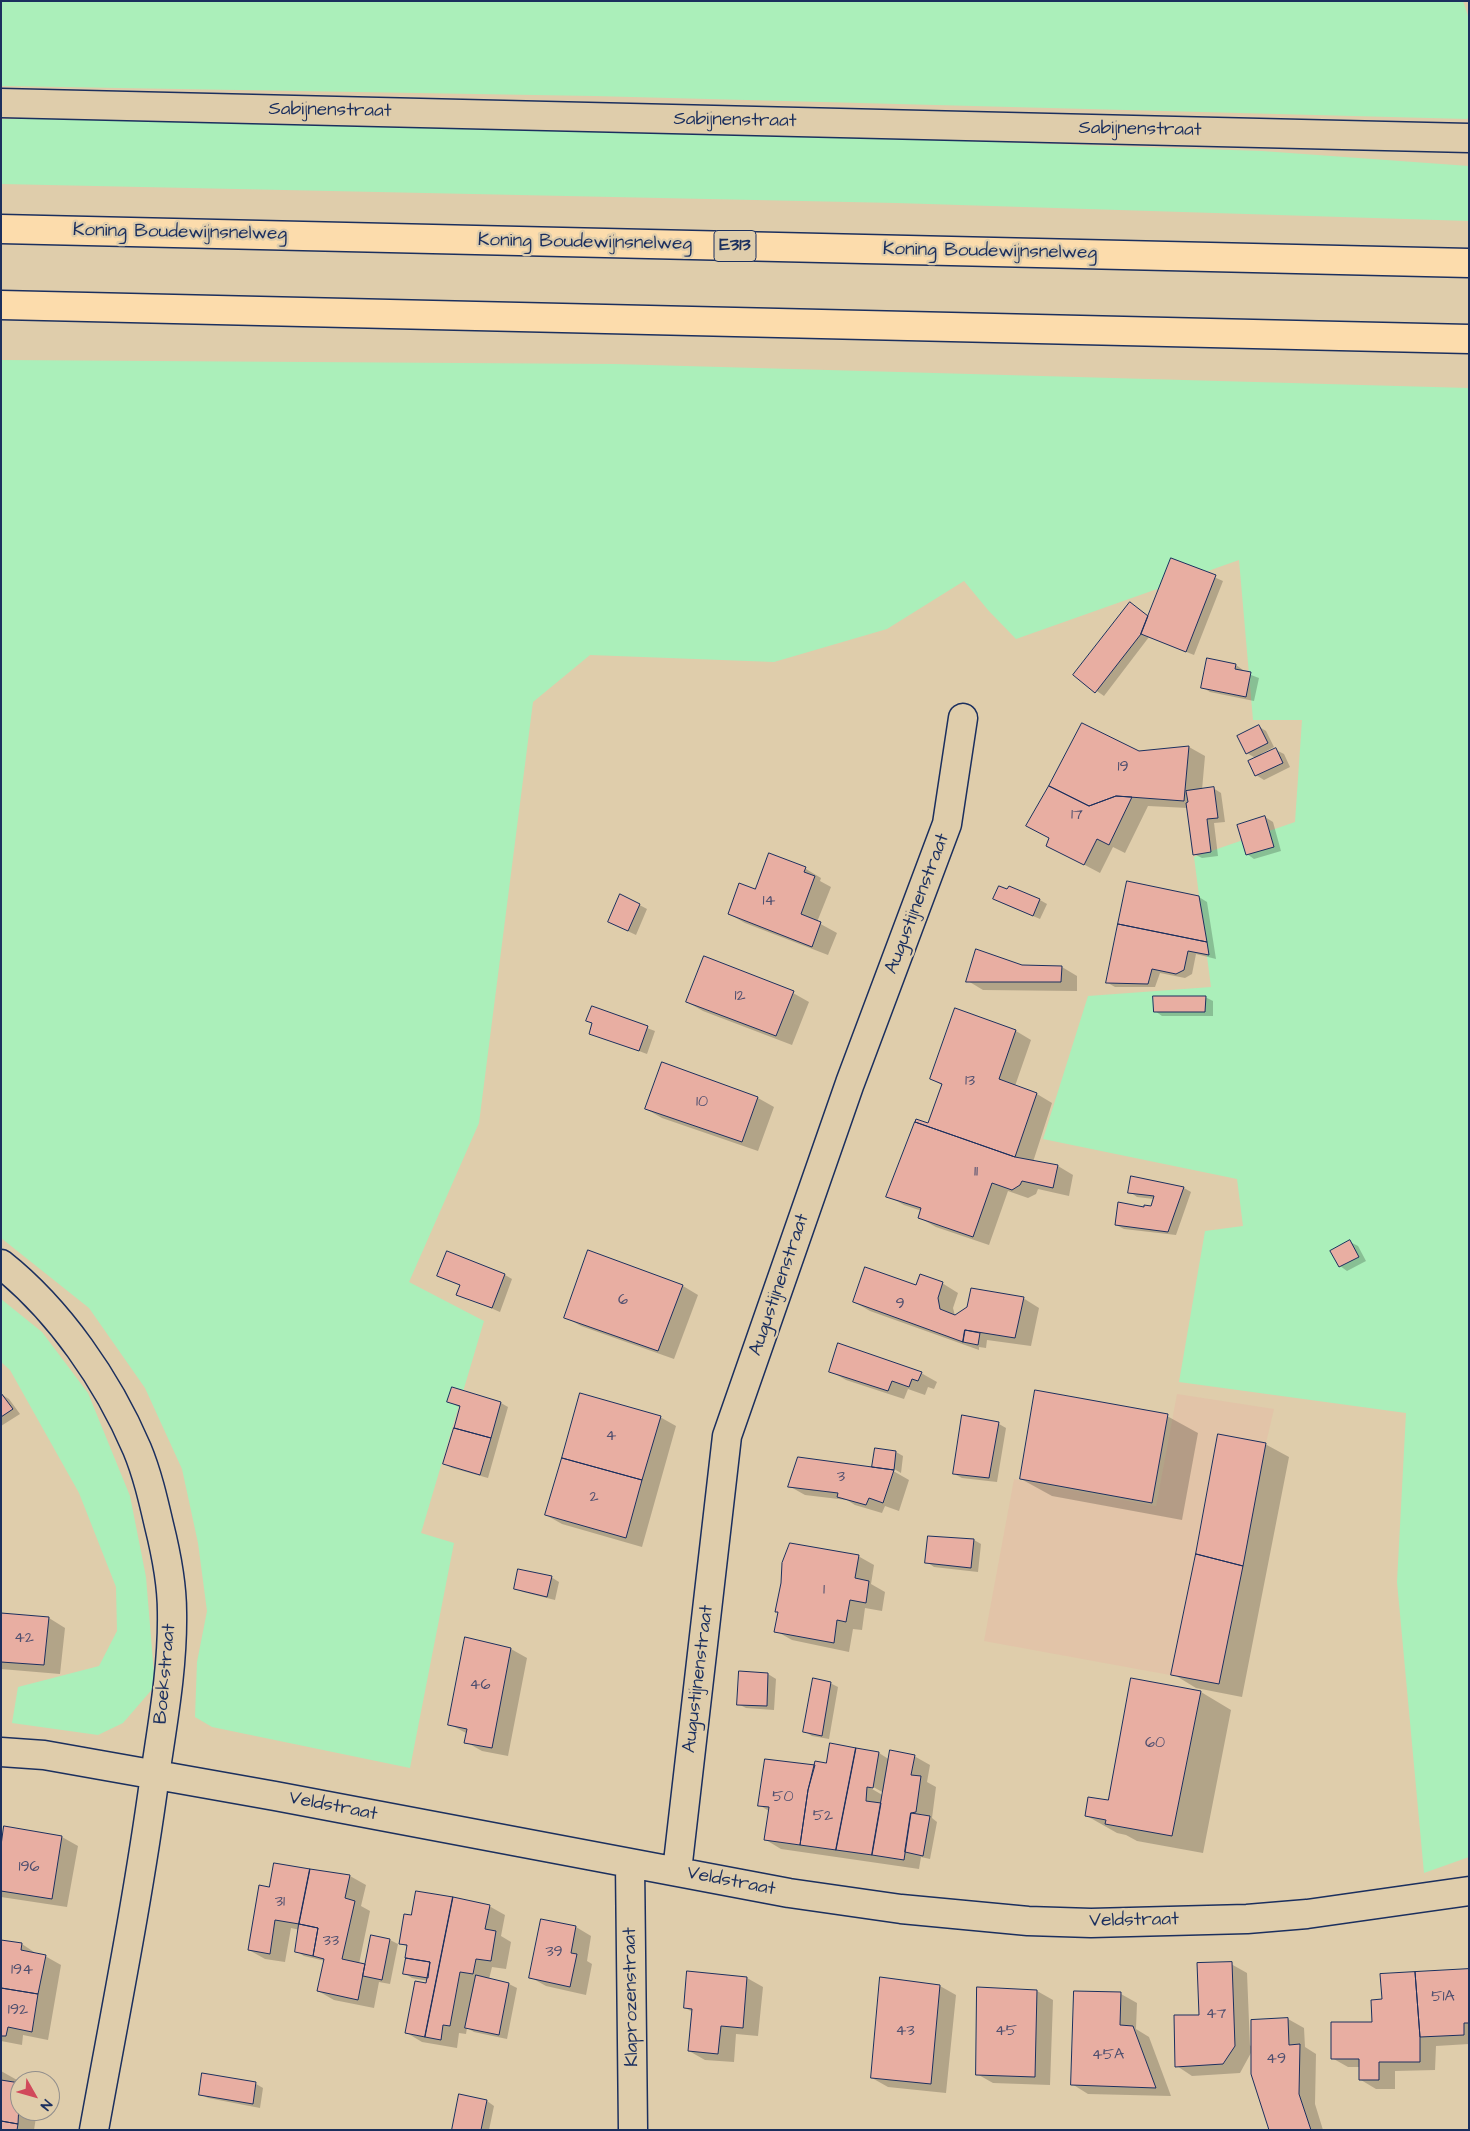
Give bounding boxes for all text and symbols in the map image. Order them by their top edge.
street label: Sabijnenstraat [268,99,392,123]
street label: Sabijnenstraat [673,109,797,133]
street label: Sabijnenstraat [1078,118,1202,142]
street label: Koning Boudewijnsnelweg [73,220,287,246]
street label: Koning Boudewijnsnelweg [478,230,692,256]
road number: E313 [714,230,756,262]
street label: Koning Boudewijnsnelweg [883,239,1097,265]
house number: 19 [1117,758,1129,778]
house number: 17 [1071,806,1083,826]
street label: Augustijnenstraat [881,830,955,978]
house number: 14 [763,892,775,912]
house number: 12 [734,987,746,1007]
house number: 13 [965,1072,975,1092]
house number: 10 [696,1093,708,1113]
house number: 11 [974,1163,978,1183]
street label: Augustijnenstraat [745,1211,815,1359]
house number: 6 [618,1291,628,1311]
house number: 9 [895,1295,905,1315]
house number: 4 [606,1427,616,1447]
house number: 3 [837,1468,845,1488]
house number: 2 [589,1488,599,1508]
house number: 1 [823,1581,825,1601]
street label: Augustijnenstraat [679,1604,719,1754]
street label: Boekstraat [150,1623,182,1725]
house number: 42 [14,1629,34,1649]
house number: 46 [470,1676,490,1696]
house number: 60 [1145,1734,1165,1754]
street label: Veldstraat [287,1787,379,1827]
house number: 50 [772,1788,794,1808]
house number: 52 [813,1807,833,1827]
house number: 196 [18,1858,40,1878]
street label: Veldstraat [685,1862,777,1902]
house number: 31 [275,1893,285,1913]
street label: Veldstraat [1089,1909,1179,1933]
street label: Klaprozenstraat [619,1927,645,2067]
house number: 33 [323,1932,339,1952]
house number: 39 [545,1943,563,1963]
house number: 194 [11,1961,33,1981]
house number: 51A [1431,1988,1455,2008]
house number: 192 [8,2001,28,2021]
house number: 47 [1206,2005,1226,2025]
house number: 43 [895,2022,915,2042]
house number: 45 [995,2022,1017,2042]
house number: 45A [1092,2046,1124,2066]
house number: 49 [1266,2050,1286,2070]
north arrow [10,2071,60,2121]
text: N [35,2095,57,2114]

